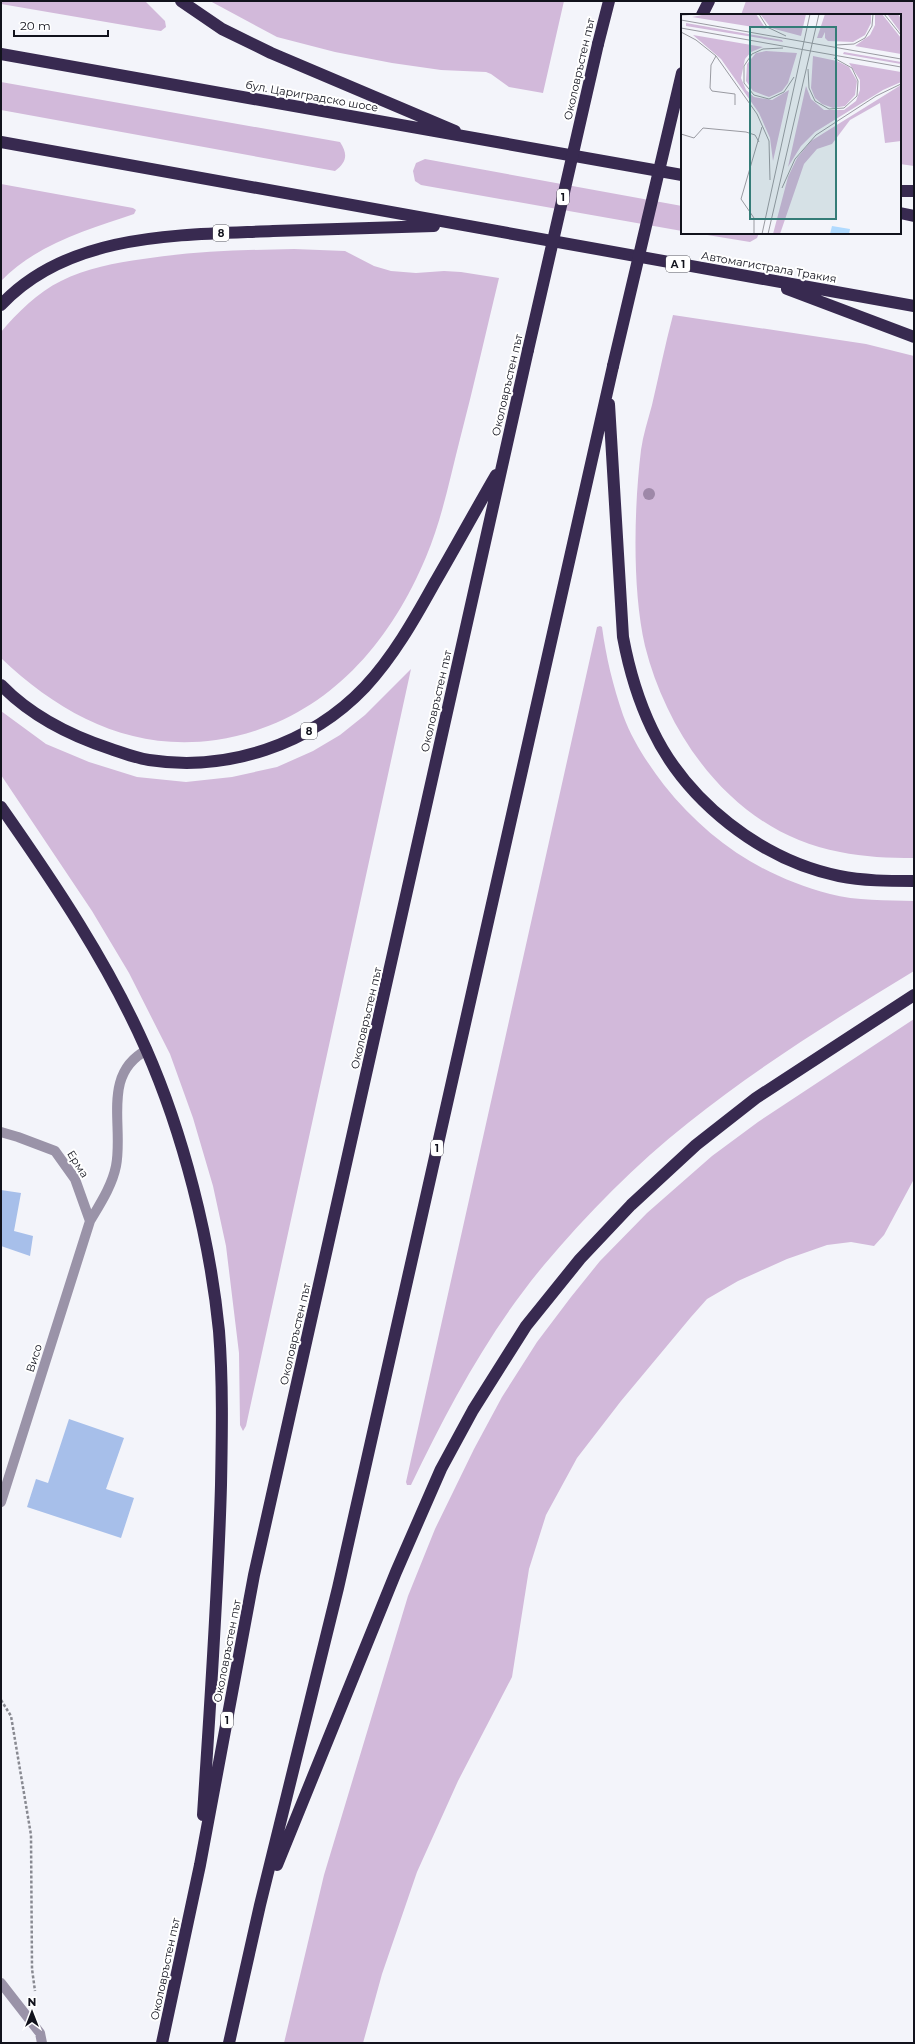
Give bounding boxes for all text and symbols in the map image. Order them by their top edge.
scale bar [14,12,108,38]
inset map [681,14,901,234]
street label: Околовръстен път [560,16,598,121]
text: 20 m [20,18,51,33]
street label: бул. Цариградско шосе [245,77,380,115]
road number: 1 [557,189,569,205]
road number: 8 [213,225,229,241]
street label: Автомагистрала Тракия [700,248,838,286]
road number: A 1 [666,256,690,272]
street label: Околовръстен път [488,332,526,437]
street label: Околовръстен път [417,648,455,753]
road number: 8 [301,723,317,739]
street label: Околовръстен път [347,965,385,1070]
road number: 1 [431,1140,443,1156]
street label: Ерма [64,1148,92,1180]
street label: Околовръстен път [276,1281,314,1386]
street label: Висо [23,1342,45,1374]
street label: Околовръстен път [210,1598,244,1704]
road number: 1 [221,1712,233,1728]
street label: Околовръстен път [147,1916,183,2021]
north arrow [12,1992,52,2032]
text: N [28,1995,36,2009]

